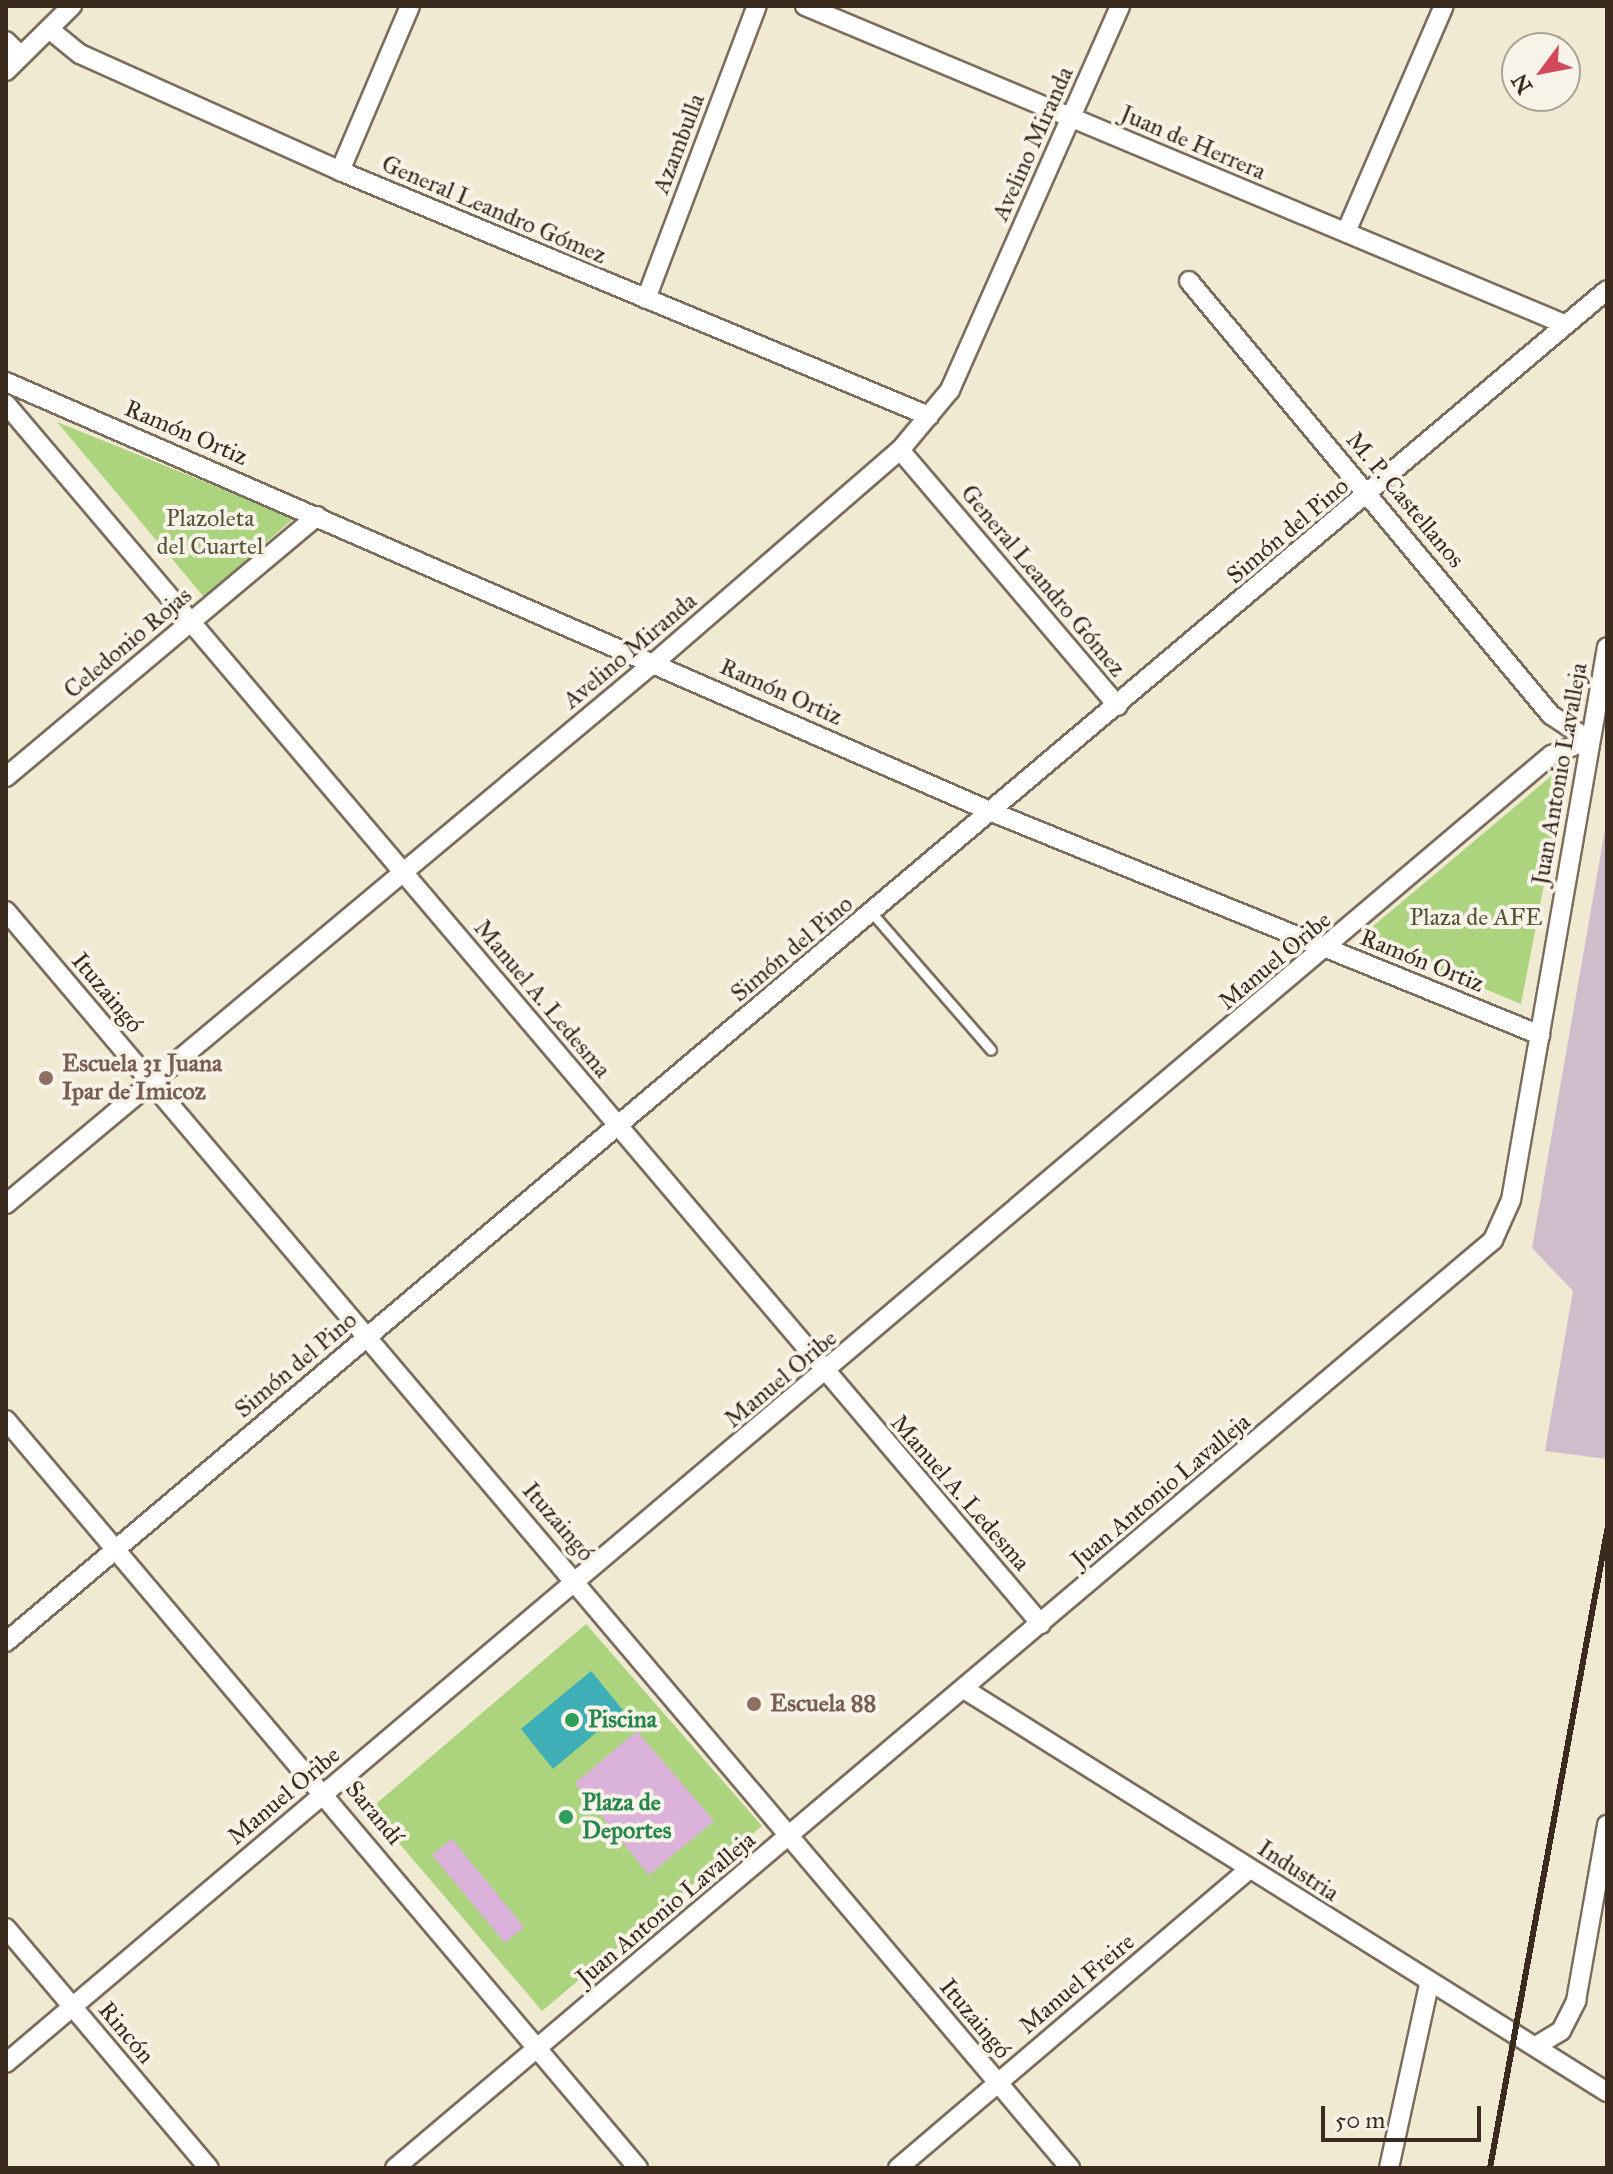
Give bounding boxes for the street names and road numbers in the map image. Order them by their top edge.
street label: Avelino Miranda [986,63,1080,225]
street label: Azambulla [647,90,711,198]
street label: Juan de Herrera [1116,99,1270,187]
street label: General Leandro Gómez [377,150,611,270]
street label: Ramón Ortiz [120,394,252,472]
street label: M. P. Castellanos [1340,426,1470,574]
street label: Simón del Pino [1221,472,1355,590]
street label: General Leandro Gómez [954,479,1132,683]
street label: Celedonio Rojas [58,581,198,705]
street label: Avelino Miranda [557,587,703,715]
street label: Ramón Ortiz [715,652,847,732]
street label: Juan Antonio Lavalleja [1526,661,1594,887]
street label: Simón del Pino [725,890,859,1008]
street label: Manuel Oribe [1213,906,1337,1016]
street label: Manuel A. Ledesma [468,914,616,1084]
street label: Ramón Ortiz [1356,923,1488,999]
street label: Ituzaingó [65,947,149,1039]
street label: Simón del Pino [229,1306,363,1424]
street label: Manuel Oribe [719,1324,843,1434]
street label: Juan Antonio Lavalleja [1066,1408,1256,1574]
street label: Manuel A. Ledesma [884,1409,1036,1577]
street label: Ituzaingó [516,1477,600,1567]
street label: Manuel Oribe [222,1741,346,1851]
street label: Sarandí [339,1775,409,1851]
street label: Juan Antonio Lavalleja [571,1826,761,1992]
street label: Industria [1252,1834,1344,1908]
street label: Manuel Freire [1014,1927,1140,2041]
street label: Ituzaingó [933,1973,1017,2065]
street label: Rincón [92,1996,160,2070]

